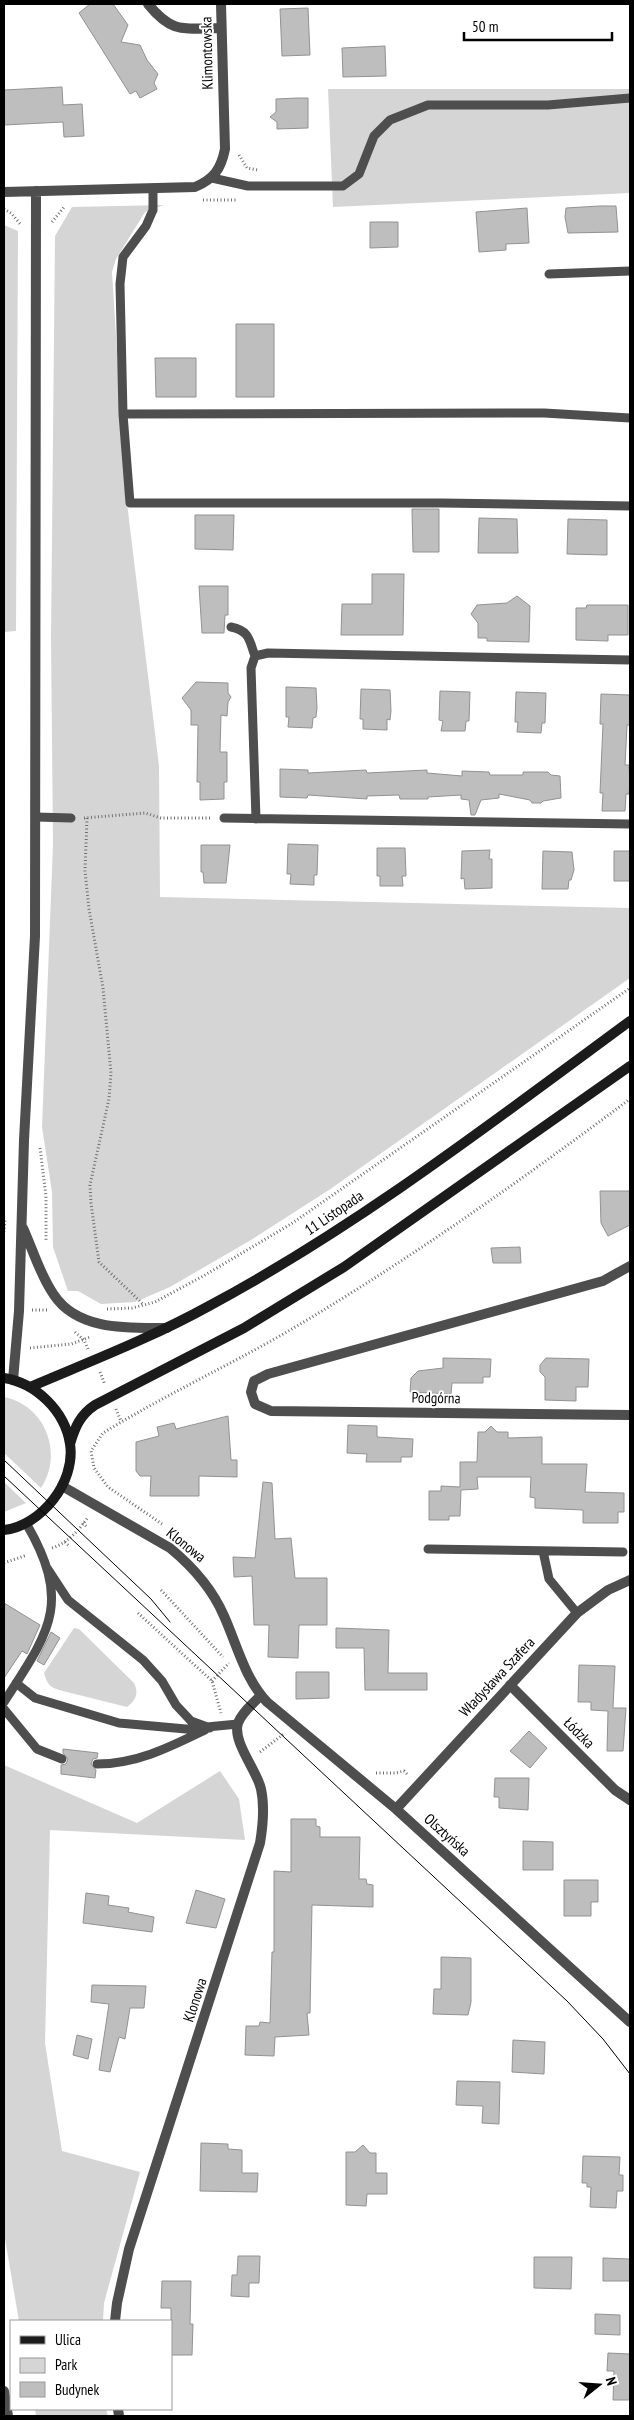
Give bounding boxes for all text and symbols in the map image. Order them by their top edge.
scale bar [464,10,612,42]
street label: Klimontowska [196,16,217,90]
text: 50 m [472,17,498,36]
street label: 11 Listopada [301,1186,367,1239]
street label: Podgórna [411,1388,461,1407]
street label: Klonowa [163,1523,210,1566]
street label: Władysława Szafera [455,1633,538,1721]
street label: Łódzka [560,1713,599,1752]
street label: Olsztyńska [420,1809,474,1860]
street label: Klonowa [179,1975,211,2024]
legend [10,2320,172,2410]
text: Ulica [55,2330,81,2349]
text: Park [55,2355,77,2374]
north arrow [574,2360,624,2410]
text: N [602,2375,621,2387]
text: Budynek [55,2380,99,2399]

